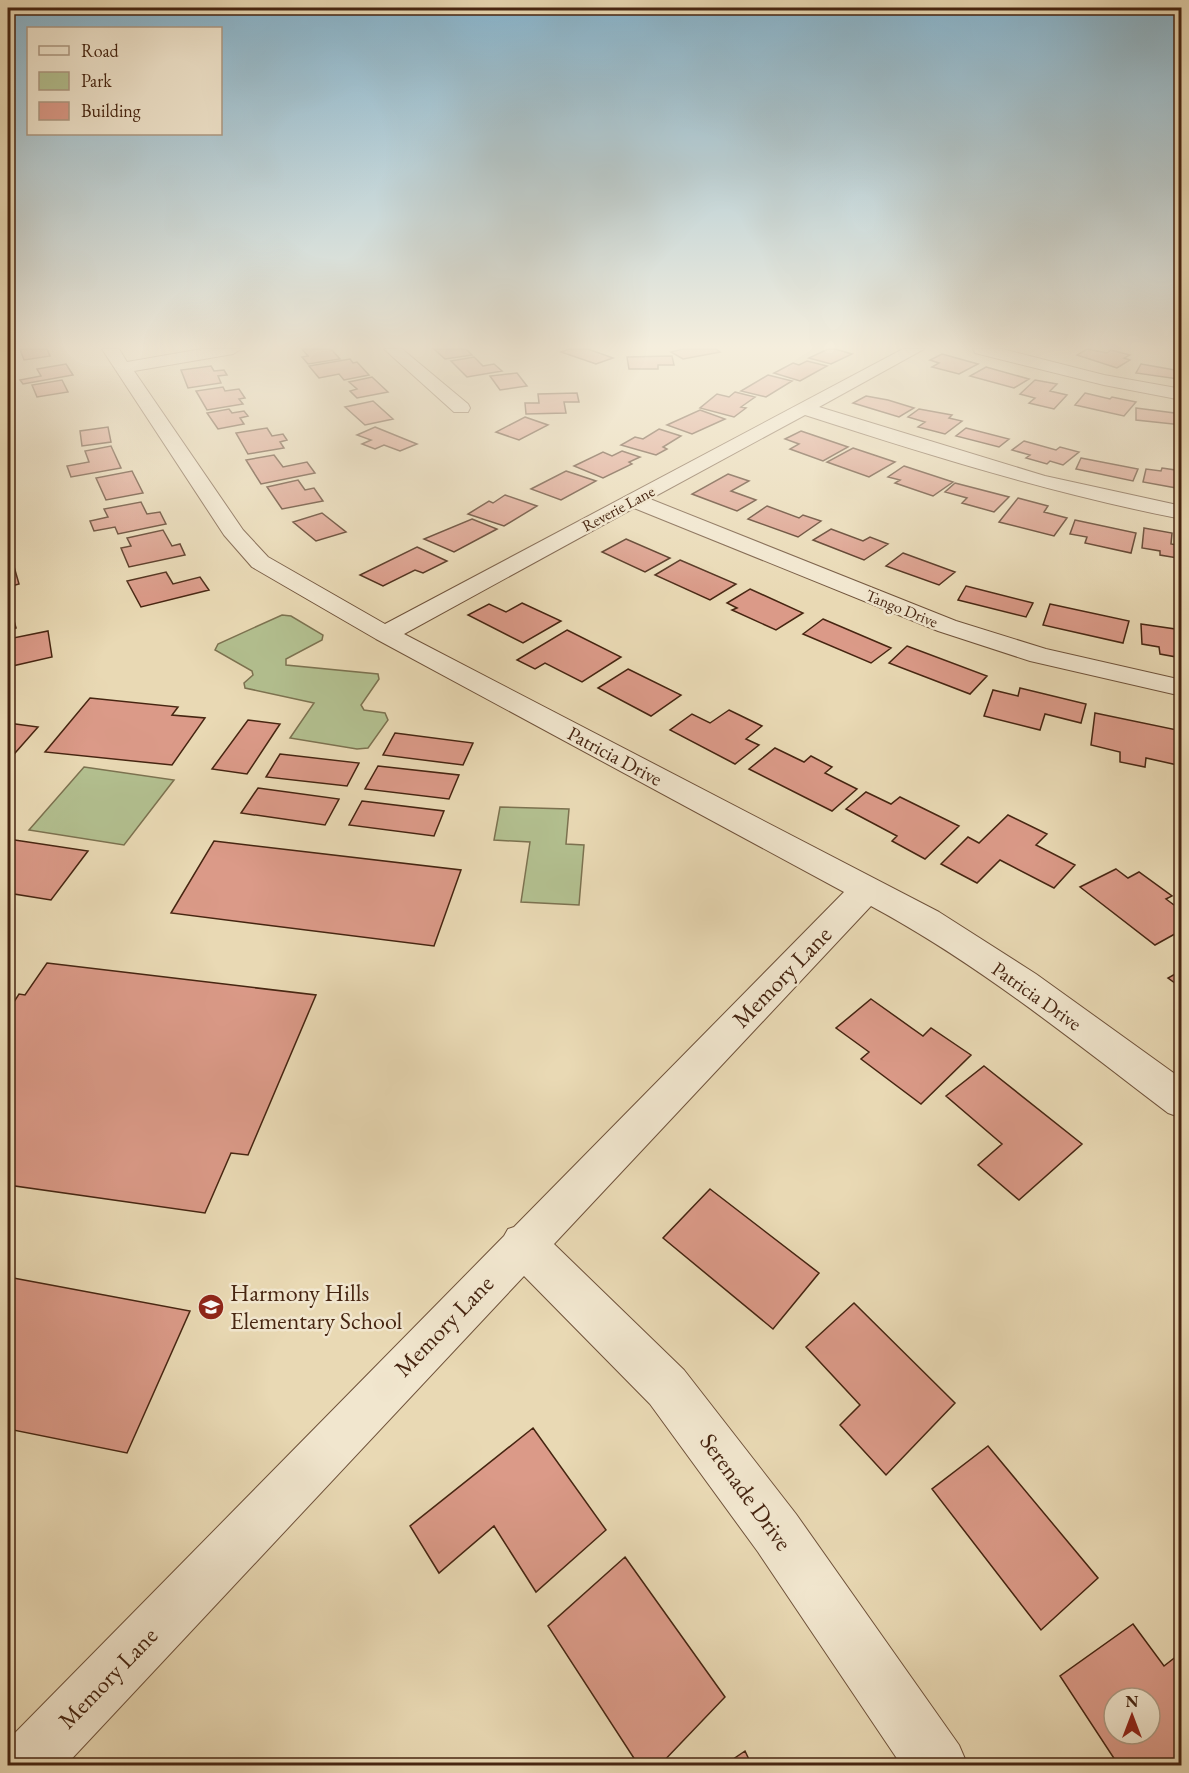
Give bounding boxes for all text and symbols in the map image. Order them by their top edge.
legend [27,27,222,135]
text: Road [81,39,120,62]
text: Park [81,69,112,92]
text: Building [81,99,141,122]
street label: Reverie Lane [578,480,658,536]
street label: Tango Drive [863,584,941,632]
street label: Patricia Drive [563,720,667,792]
street label: Memory Lane [725,919,838,1034]
street label: Patricia Drive [987,956,1087,1036]
street label: Memory Lane [387,1268,500,1383]
place label: Harmony Hills Elementary School [230,1277,402,1336]
school or university icon: Harmony Hills Elementary School [196,1292,226,1322]
street label: Serenade Drive [693,1427,799,1557]
street label: Memory Lane [51,1620,164,1735]
north arrow [1102,1686,1162,1746]
text: N [1126,1691,1139,1712]

